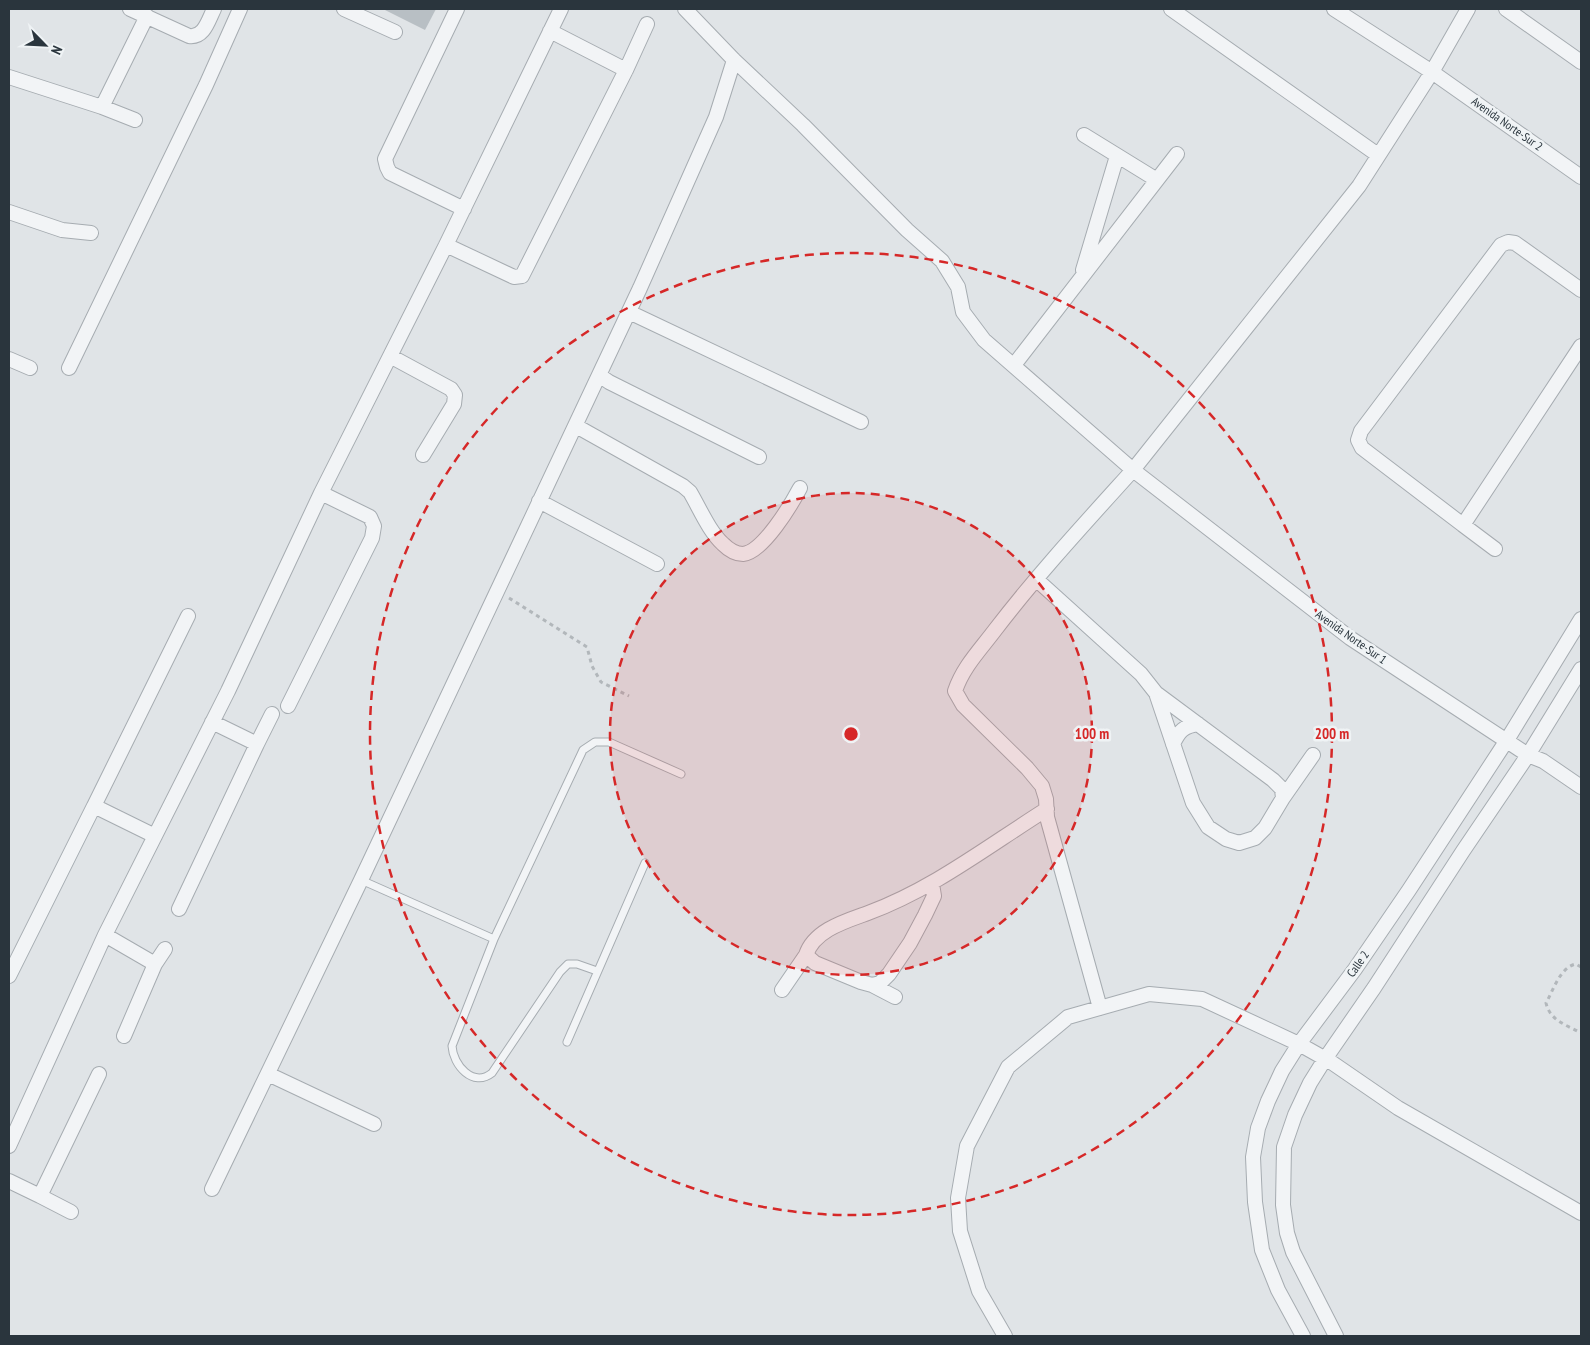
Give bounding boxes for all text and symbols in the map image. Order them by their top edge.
north arrow [20,20,70,70]
text: N [47,43,67,57]
street label: Avenida Norte-Sur 2 [1469,93,1546,154]
street label: Avenida Norte-Sur 1 [1313,606,1390,667]
text: 100 m [1075,724,1109,743]
text: 200 m [1315,724,1349,743]
centre of rings [842,725,860,743]
street label: Calle 2 [1343,948,1372,980]

